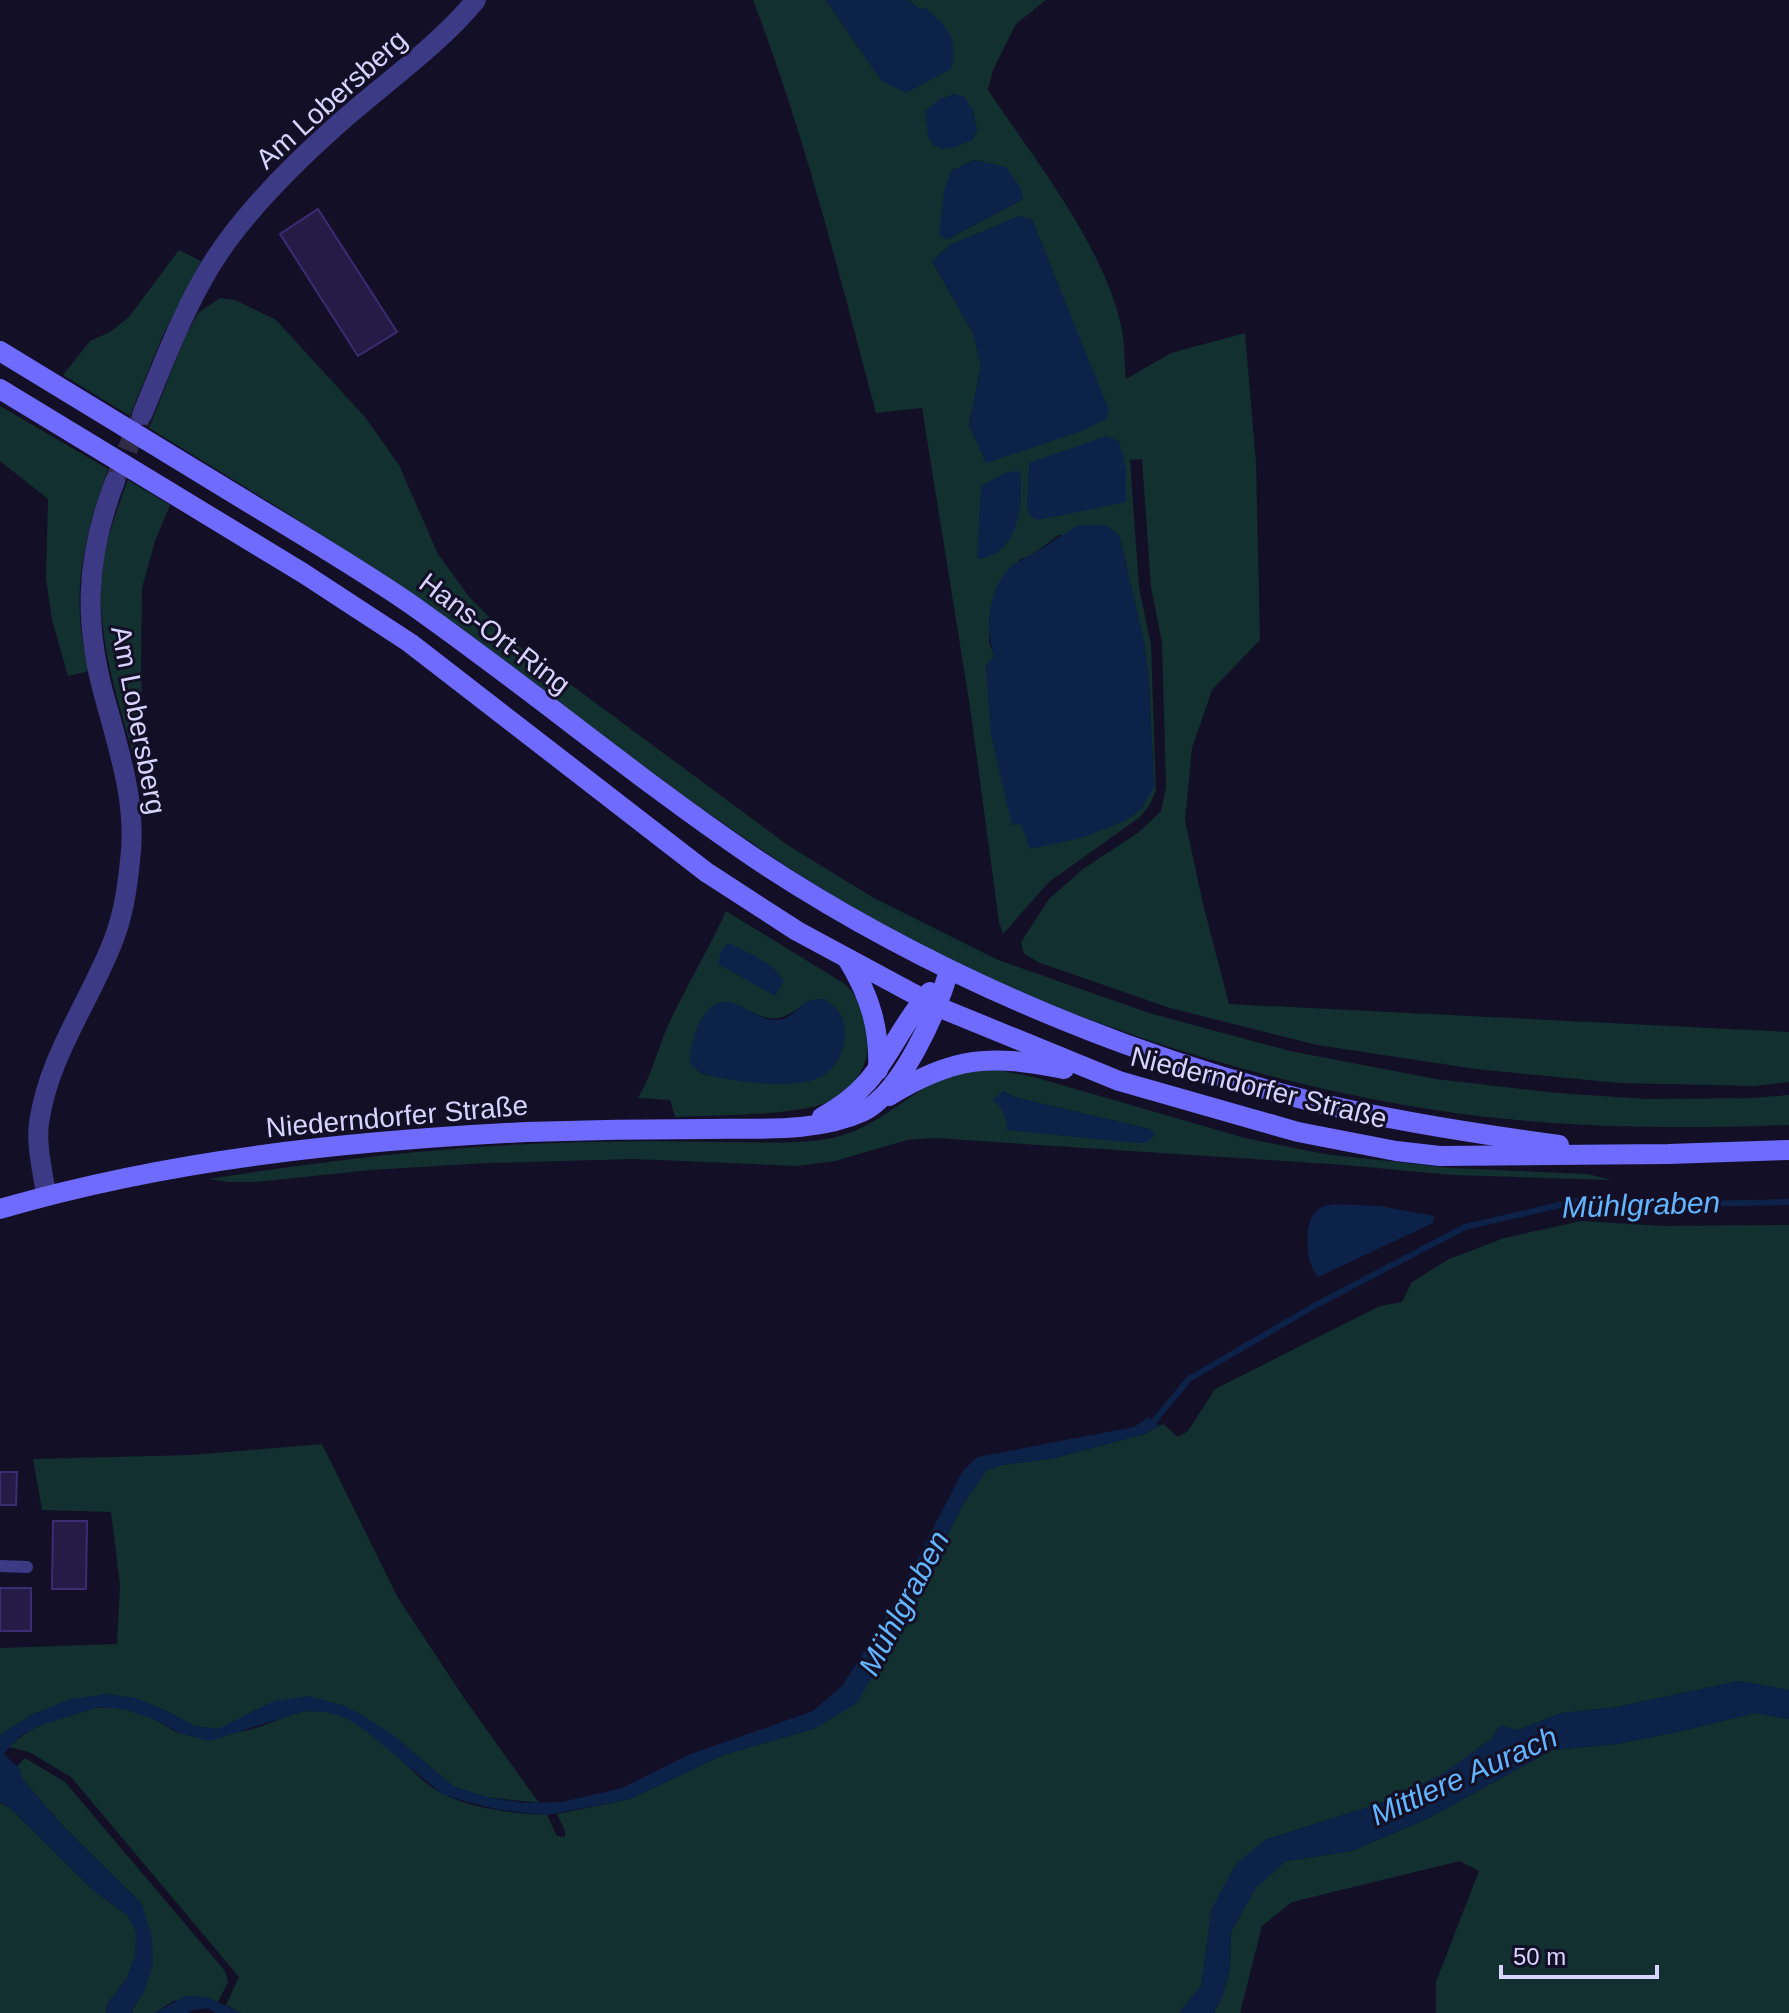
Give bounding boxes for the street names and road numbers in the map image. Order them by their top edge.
street label: Am Lobersberg [250,24,413,175]
street label: Hans-Ort-Ring [413,567,576,700]
street label: Am Lobersberg [105,623,172,817]
street label: Niederndorfer Straße [1128,1041,1390,1134]
street label: Niederndorfer Straße [265,1090,529,1143]

